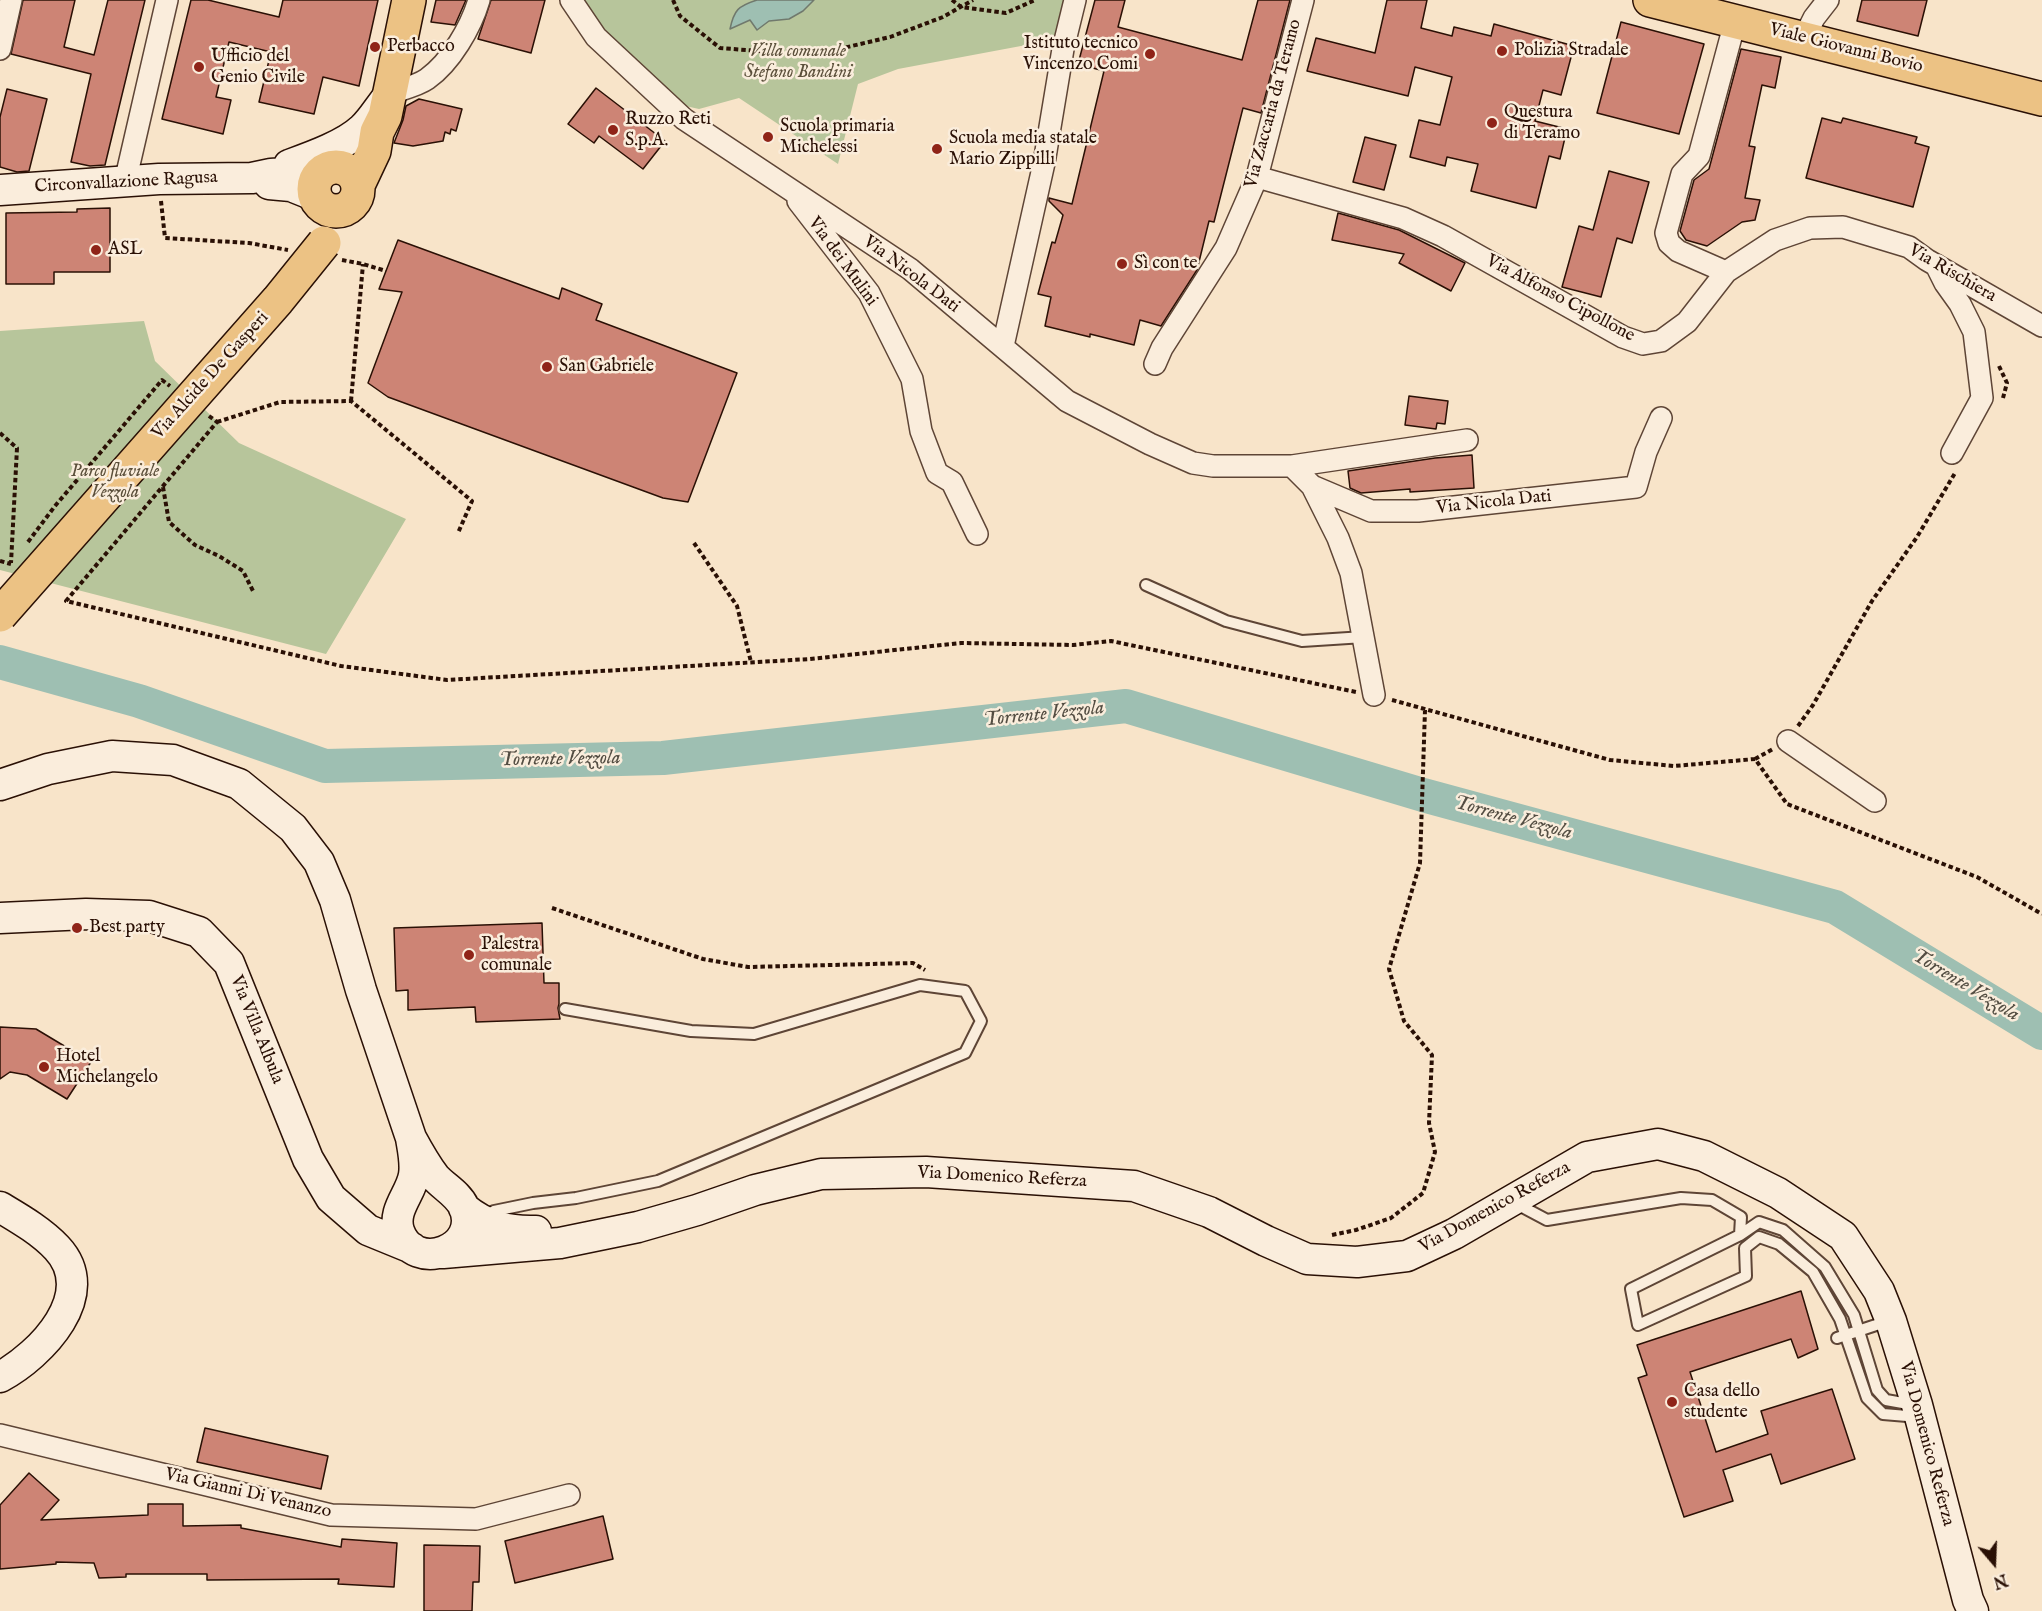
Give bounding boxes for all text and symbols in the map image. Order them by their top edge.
street label: Via Zaccaria da Teramo [1241,17,1307,191]
street label: Viale Giovanni Bovio [1767,19,1925,79]
place label: Istituto tecnico Vincenzo Comi [1023,33,1138,76]
place label: Perbacco [387,36,455,58]
marker: Perbacco [368,40,382,54]
place label: Polizia Stradale [1514,40,1629,62]
park label: Villa comunale Stefano Bandini [744,41,852,84]
marker: Polizia Stradale [1495,44,1509,58]
place label: Ufficio del Genio Civile [211,46,305,88]
marker: Istituto tecnico Vincenzo Comi [1143,47,1157,61]
marker: Ufficio del Genio Civile [192,60,206,74]
place label: Questura di Teramo [1504,102,1580,144]
place label: Ruzzo Reti S.p.A. [625,109,711,152]
place label: Scuola primaria Michelessi [780,116,895,158]
marker: Questura di Teramo [1485,116,1499,130]
marker: Ruzzo Reti S.p.A. [606,123,620,137]
place label: Scuola media statale Mario Zippilli [949,128,1097,170]
marker: Scuola primaria Michelessi [761,130,775,144]
marker: Scuola media statale Mario Zippilli [930,142,944,156]
street label: Circonvallazione Ragusa [34,167,218,199]
street label: Via dei Mulini [802,213,882,311]
street label: Via Nicola Dati [858,232,964,318]
place label: ASL [108,239,142,261]
street label: Via Rischiera [1904,240,2000,308]
marker: ASL [89,243,103,257]
street label: Via Alfonso Cipollone [1482,251,1638,347]
place label: Sì con te [1134,253,1198,275]
marker: Sì con te [1115,257,1129,271]
street label: Via Alcide De Gasperi [148,308,274,444]
place label: San Gabriele [559,356,654,378]
marker: San Gabriele [540,360,554,374]
park label: Parco fluviale Vezzola [71,461,159,504]
street label: Via Nicola Dati [1435,486,1553,520]
water label: Torrente Vezzola [983,697,1105,733]
water label: Torrente Vezzola [499,747,621,773]
water label: Torrente Vezzola [1451,792,1575,846]
place label: Best party [89,917,165,939]
marker: Best party [70,921,84,935]
place label: Palestra comunale [481,934,552,976]
water label: Torrente Vezzola [1907,945,2023,1027]
marker: Palestra comunale [462,948,476,962]
street label: Via Villa Albula [224,973,288,1087]
place label: Hotel Michelangelo [56,1046,158,1088]
marker: Hotel Michelangelo [37,1060,51,1074]
street label: Via Domenico Referza [1416,1157,1574,1259]
street label: Via Domenico Referza [917,1163,1087,1193]
street label: Via Domenico Referza [1894,1359,1958,1529]
place label: Casa dello studente [1684,1381,1760,1424]
marker: Casa dello studente [1665,1395,1679,1409]
street label: Via Gianni Di Venanzo [163,1464,333,1524]
north arrow [1964,1533,2024,1593]
text: N [1990,1568,2010,1592]

